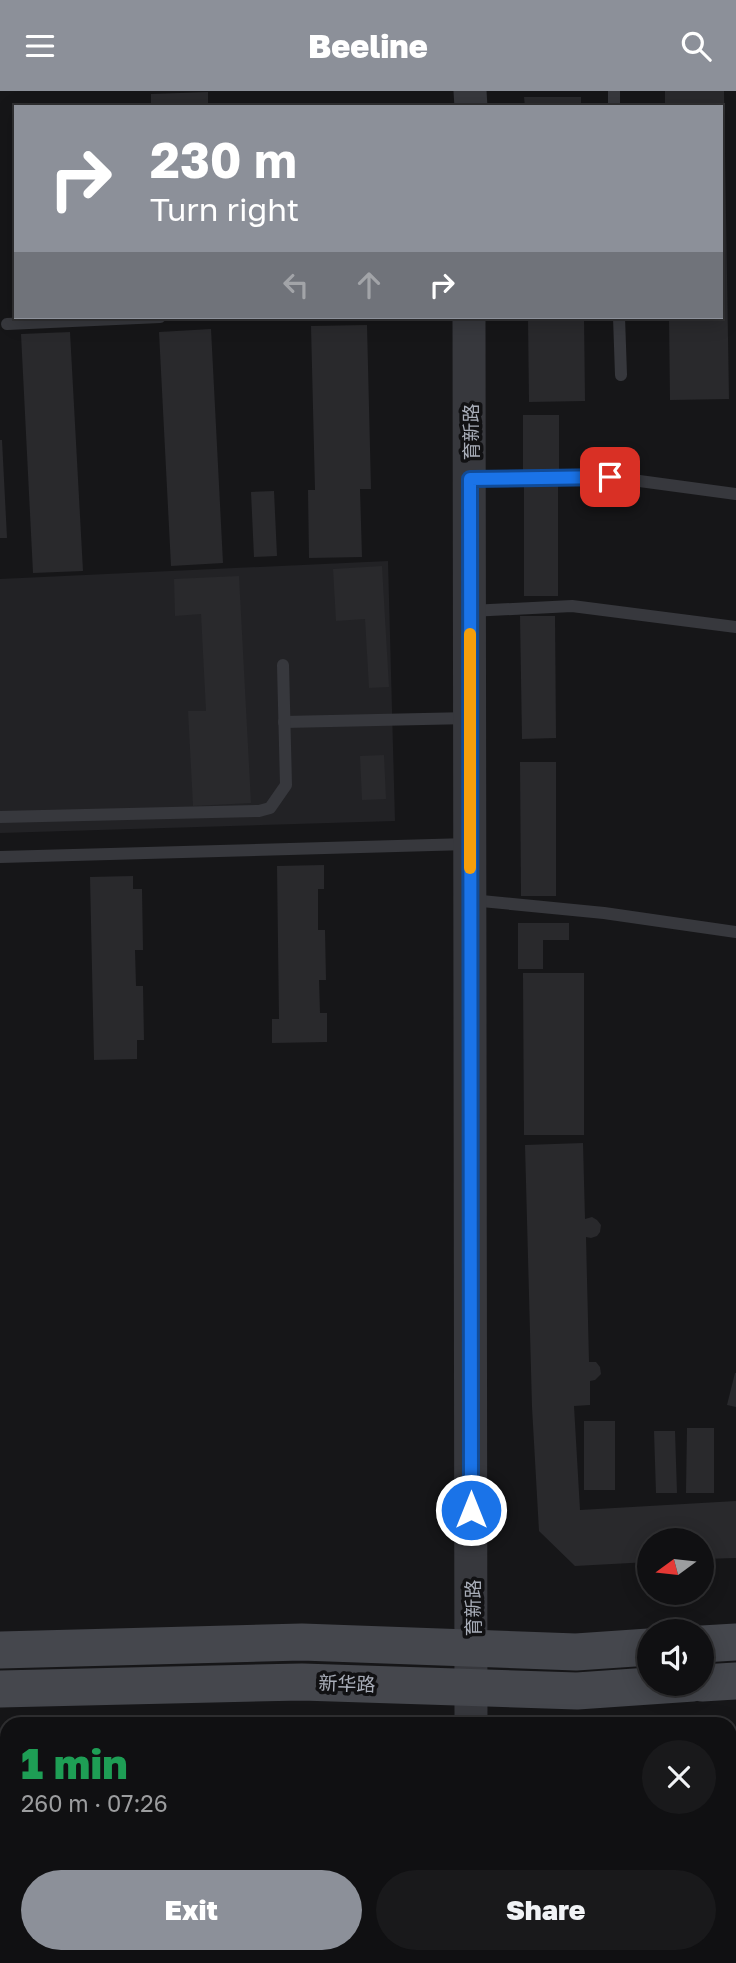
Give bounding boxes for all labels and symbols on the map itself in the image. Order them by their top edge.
street label: 育新路 [459,403,482,461]
pin [580,447,640,507]
position arrow [434,1473,508,1547]
north arrow [637,1528,714,1605]
street label: 育新路 [461,1579,484,1637]
street label: 新华路 [318,1671,376,1695]

